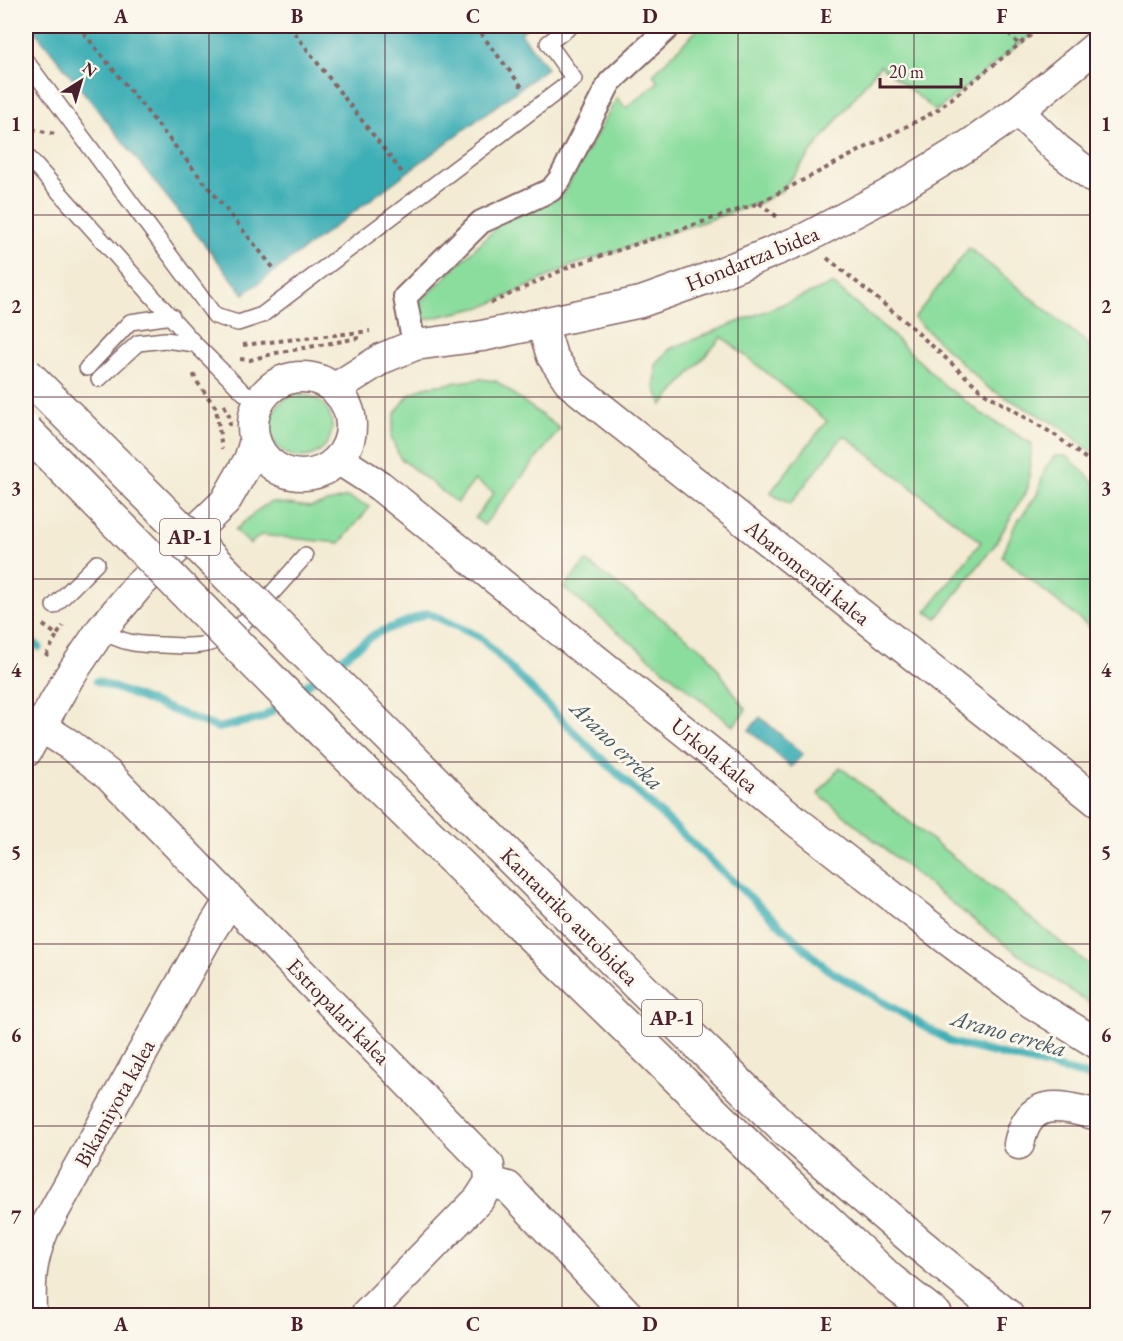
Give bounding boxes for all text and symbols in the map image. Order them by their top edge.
text: A [113,3,129,29]
text: B [291,3,303,29]
text: C [466,3,480,29]
text: D [642,3,658,29]
text: E [820,3,832,29]
text: F [997,3,1008,29]
north arrow [51,51,111,111]
scale bar [880,51,961,89]
text: N [78,57,101,82]
text: 20 m [889,60,924,83]
text: 1 [11,111,21,137]
text: 1 [1101,111,1111,137]
street label: Hondartza bidea [681,218,823,298]
text: 2 [11,293,22,319]
text: 2 [1101,293,1112,319]
text: 3 [11,475,21,501]
text: 3 [1101,475,1111,501]
street label: Abaromendi kalea [738,512,876,632]
road number: AP-1 [160,519,220,555]
text: 4 [11,657,22,683]
text: 4 [1101,657,1112,683]
water label: Arano erreka [563,691,671,797]
street label: Urkola kalea [665,711,765,800]
text: 5 [11,839,21,865]
text: 5 [1101,839,1111,865]
street label: Kantauriko autobidea [494,841,645,992]
street label: Estropalari kalea [281,952,397,1071]
road number: AP-1 [642,1000,702,1036]
water label: Arano erreka [946,1001,1070,1064]
text: 6 [11,1022,22,1048]
text: 6 [1101,1022,1112,1048]
street label: Bikamiyota kalea [67,1034,162,1172]
text: 7 [11,1204,22,1230]
text: 7 [1101,1204,1112,1230]
text: A [113,1311,129,1337]
text: B [291,1311,303,1337]
text: C [466,1311,480,1337]
text: D [642,1311,658,1337]
text: E [820,1311,832,1337]
text: F [997,1311,1008,1337]

